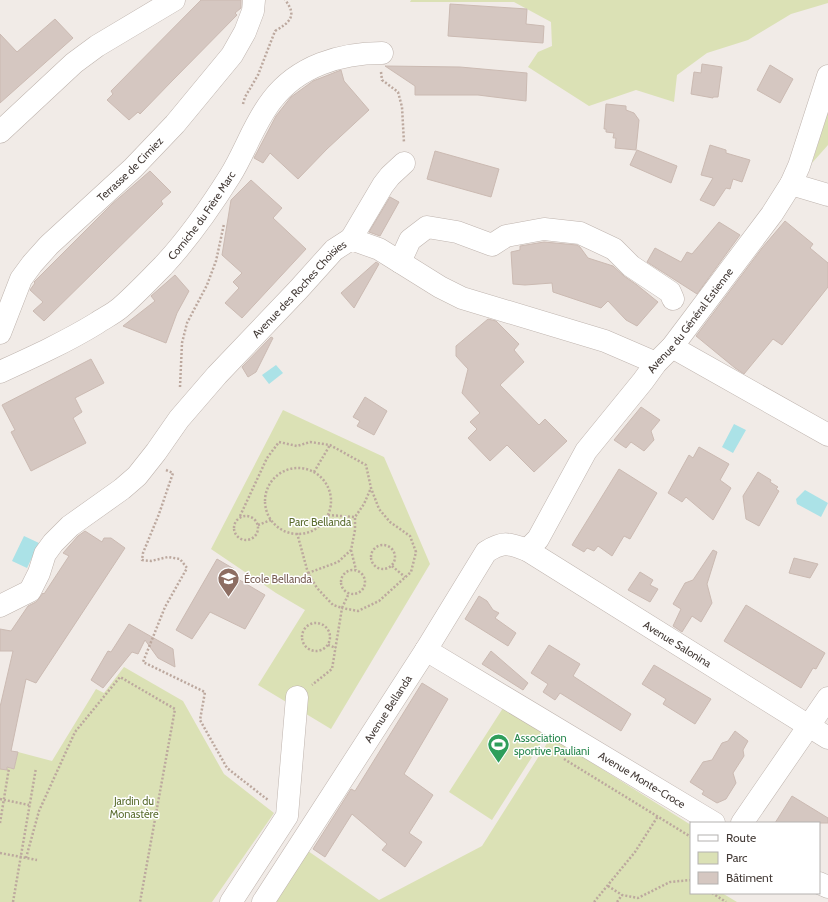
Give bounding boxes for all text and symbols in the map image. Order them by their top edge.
street label: Terrasse de Cimiez [94,134,166,204]
street label: Corniche du Frère Marc [165,169,238,263]
street label: Avenue des Roches Choisies [249,237,349,341]
street label: Avenue du Général Estienne [644,265,736,376]
park label: Parc Bellanda [289,515,352,529]
school or university icon: École Bellanda [215,566,241,599]
place label: École Bellanda [244,572,312,586]
street label: Avenue Salonina [641,617,715,671]
street label: Avenue Bellanda [361,672,415,745]
sports icon: Association sportive Pauliani [485,731,511,764]
place label: Association sportive Pauliani [514,731,590,758]
street label: Avenue Monte-Croce [596,748,688,811]
park label: Jardin du Monastère [109,794,159,821]
legend [690,822,820,894]
text: Route [726,830,756,845]
text: Parc [726,850,748,865]
text: Bâtiment [726,870,773,885]

